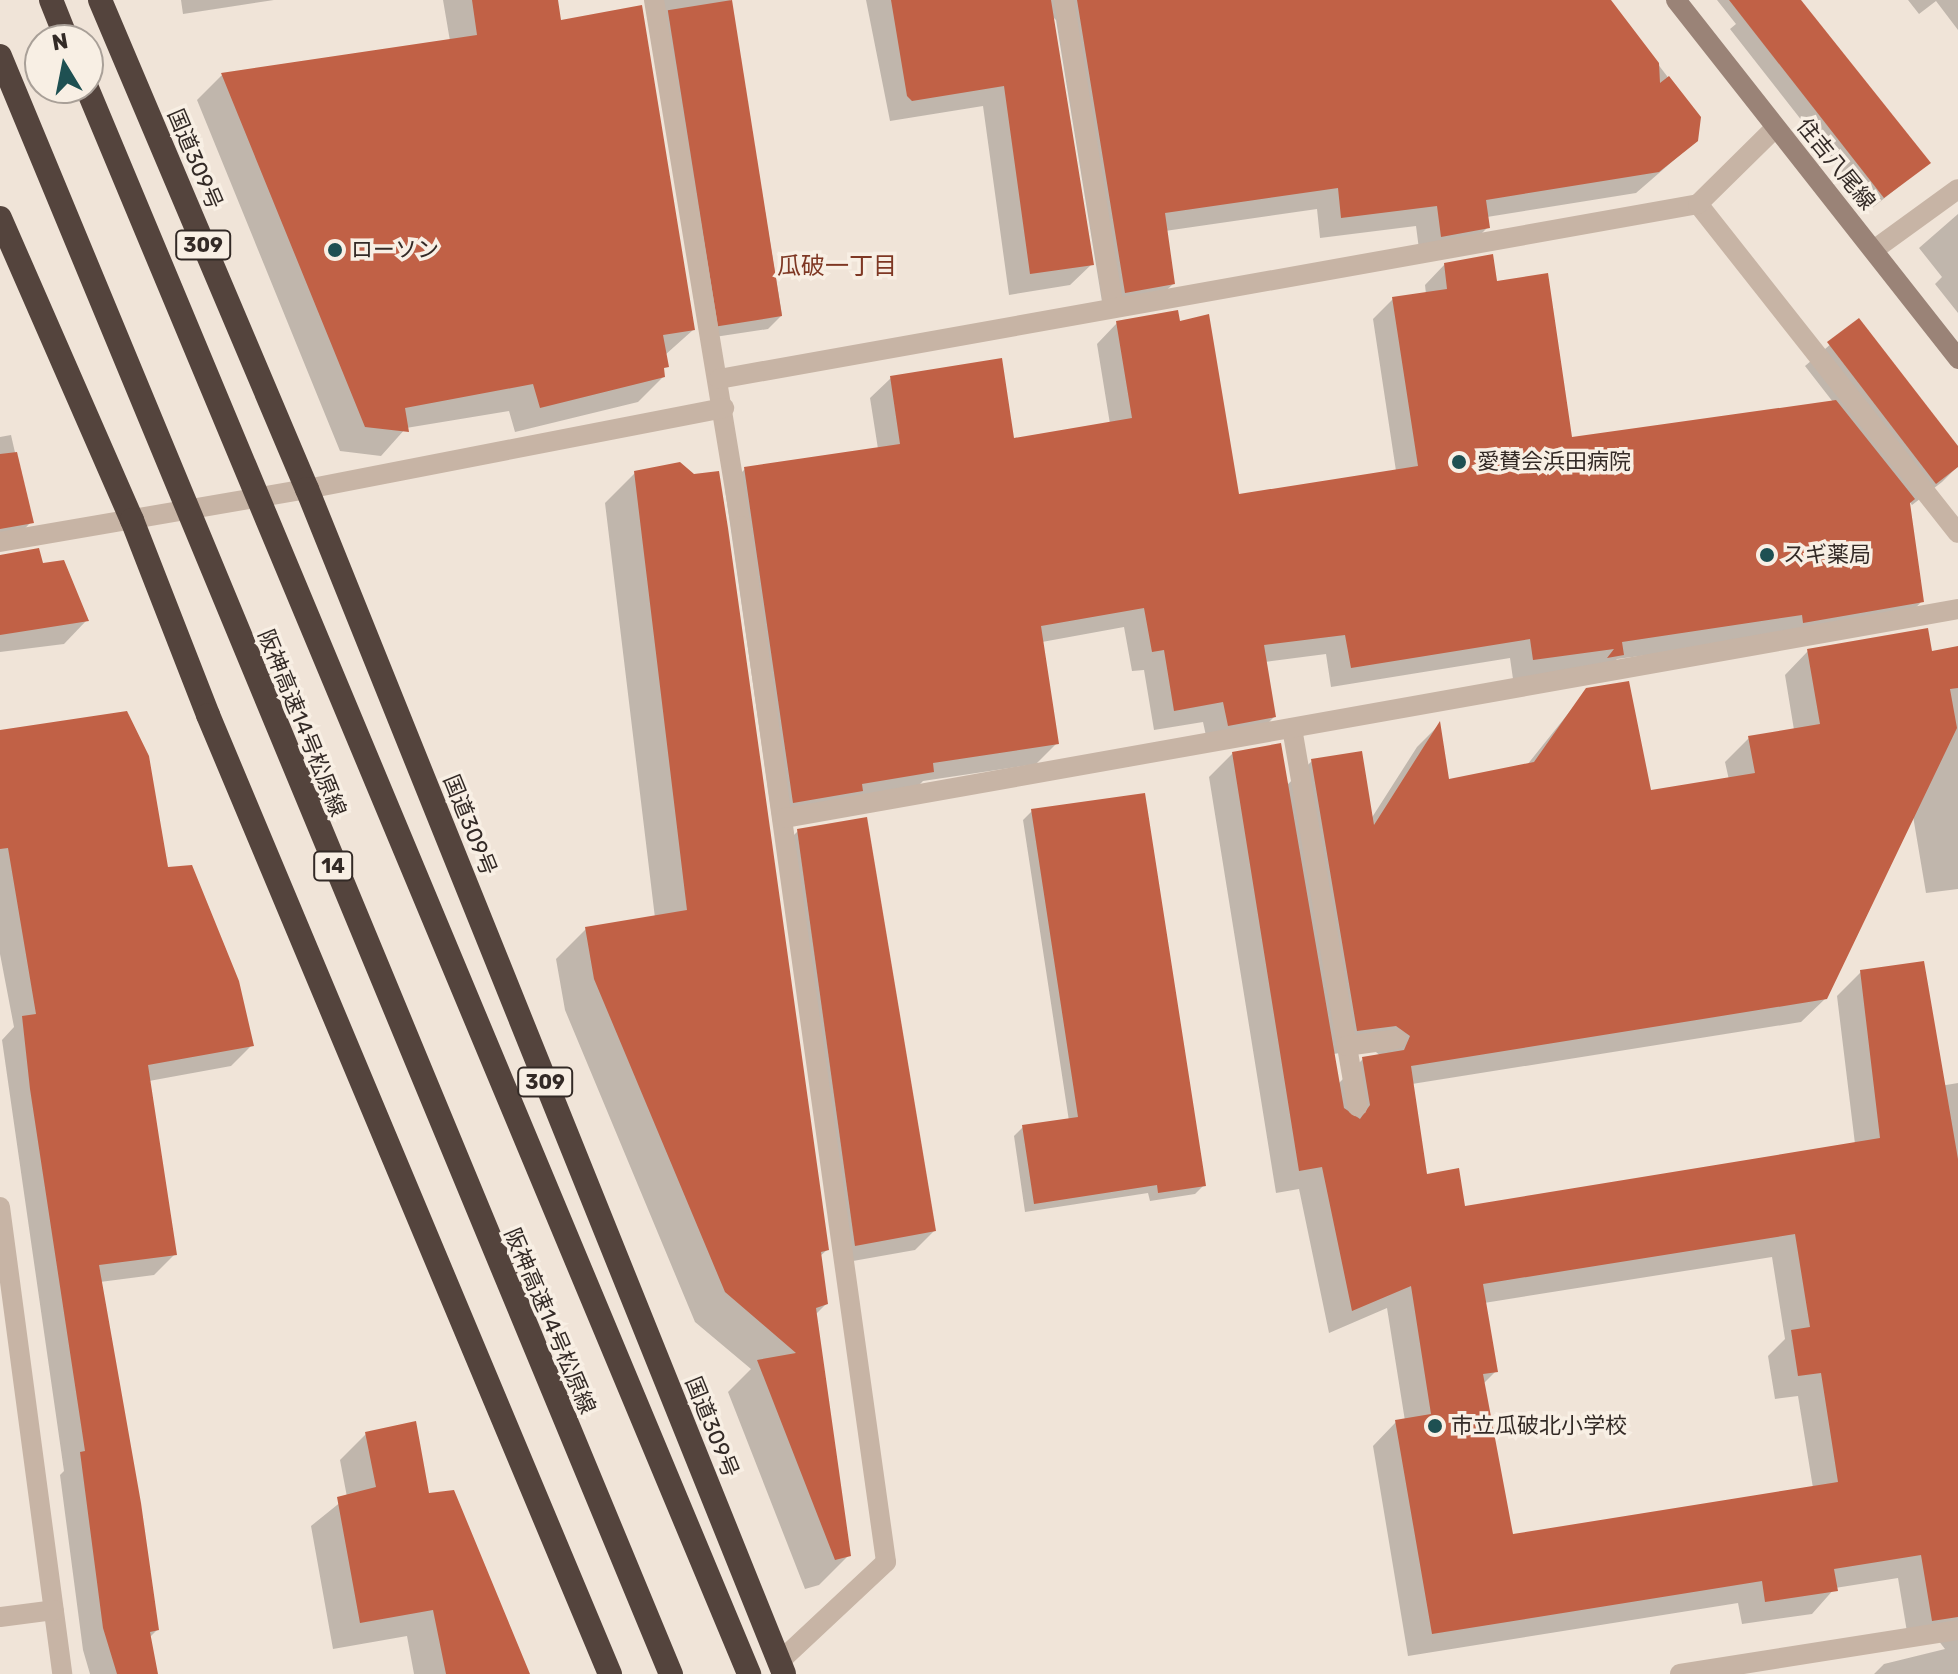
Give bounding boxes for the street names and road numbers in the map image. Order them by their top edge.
street label: 国道309号 [162,105,228,213]
street label: 住吉八尾線 [1791,113,1881,215]
road number: 309 [175,229,231,261]
street label: 阪神高速14号松原線 [252,626,352,820]
street label: 国道309号 [438,771,502,879]
road number: 14 [313,850,353,882]
road number: 309 [517,1066,573,1098]
street label: 阪神高速14号松原線 [499,1224,601,1418]
street label: 国道309号 [680,1373,744,1481]

